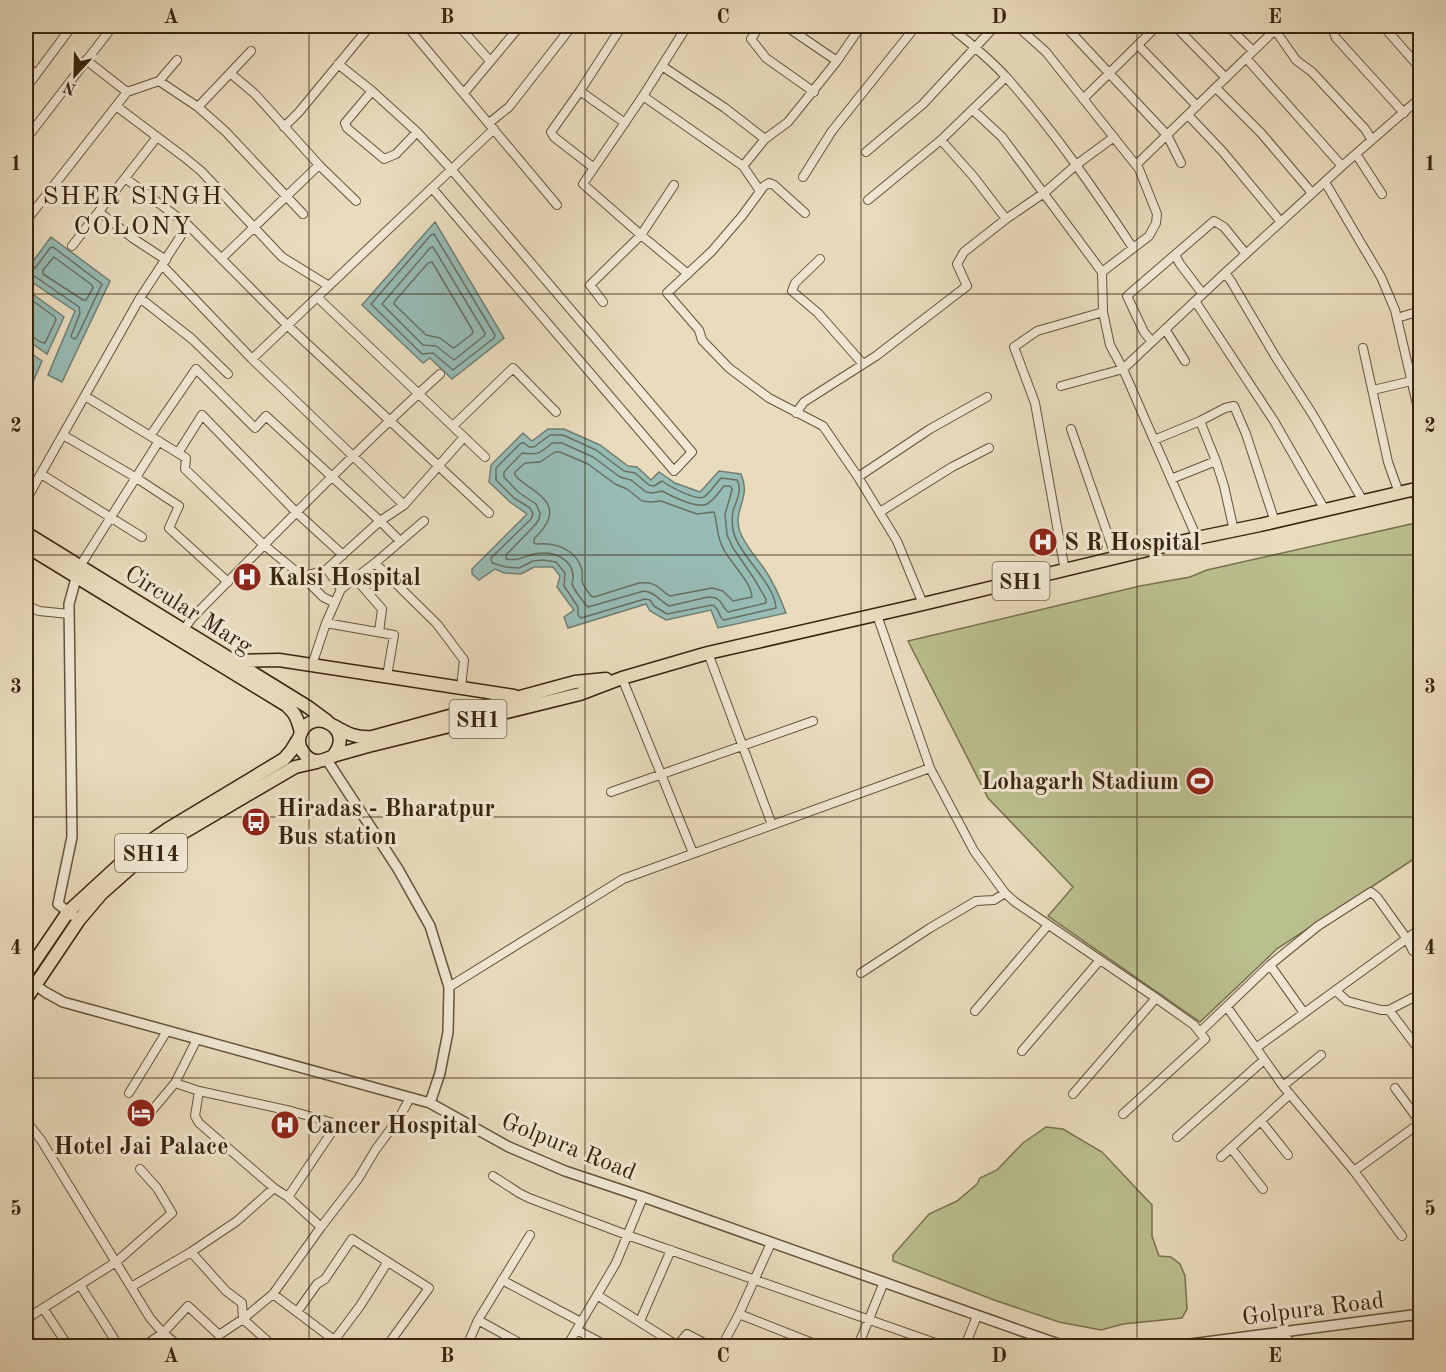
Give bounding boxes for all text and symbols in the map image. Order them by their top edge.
text: A [163,8,179,28]
text: B [440,8,454,28]
text: C [716,8,730,28]
text: D [991,8,1007,28]
text: E [1268,8,1282,28]
north arrow [45,45,105,105]
text: N [61,77,79,97]
text: 1 [10,155,22,175]
text: 1 [1424,155,1436,175]
district label: SHER SINGH COLONY [42,184,224,240]
text: 2 [10,417,22,437]
text: 2 [1424,417,1436,437]
hospital icon: S R Hospital [1027,526,1059,558]
place label: S R Hospital [1064,532,1201,556]
hospital icon: Kalsi Hospital [231,561,263,593]
street label: Circular Marg [120,562,256,659]
road number: SH1 [992,562,1050,600]
place label: Kalsi Hospital [268,567,421,591]
text: 3 [10,678,22,698]
text: 3 [1424,678,1436,698]
road number: SH1 [450,700,506,738]
sports icon: Lohagarh Stadium [1184,765,1216,797]
place label: Lohagarh Stadium [981,771,1179,795]
place label: Hiradas - Bharatpur Bus station [277,798,495,850]
bus stop icon: Hiradas - Bharatpur Bus station [240,806,272,838]
road number: SH14 [115,834,187,872]
text: 4 [10,939,22,959]
text: 4 [1424,939,1436,959]
hotel icon: Hotel Jai Palace [125,1097,157,1129]
hospital icon: Cancer Hospital [269,1109,301,1141]
street label: Golpura Road [498,1110,639,1186]
place label: Cancer Hospital [306,1115,478,1139]
place label: Hotel Jai Palace [53,1136,229,1160]
text: 5 [10,1199,22,1220]
text: 5 [1424,1199,1436,1220]
street label: Golpura Road [1241,1289,1386,1331]
text: A [163,1347,179,1367]
text: B [440,1347,454,1367]
text: C [716,1347,730,1367]
text: D [991,1347,1007,1367]
text: E [1268,1347,1282,1367]

